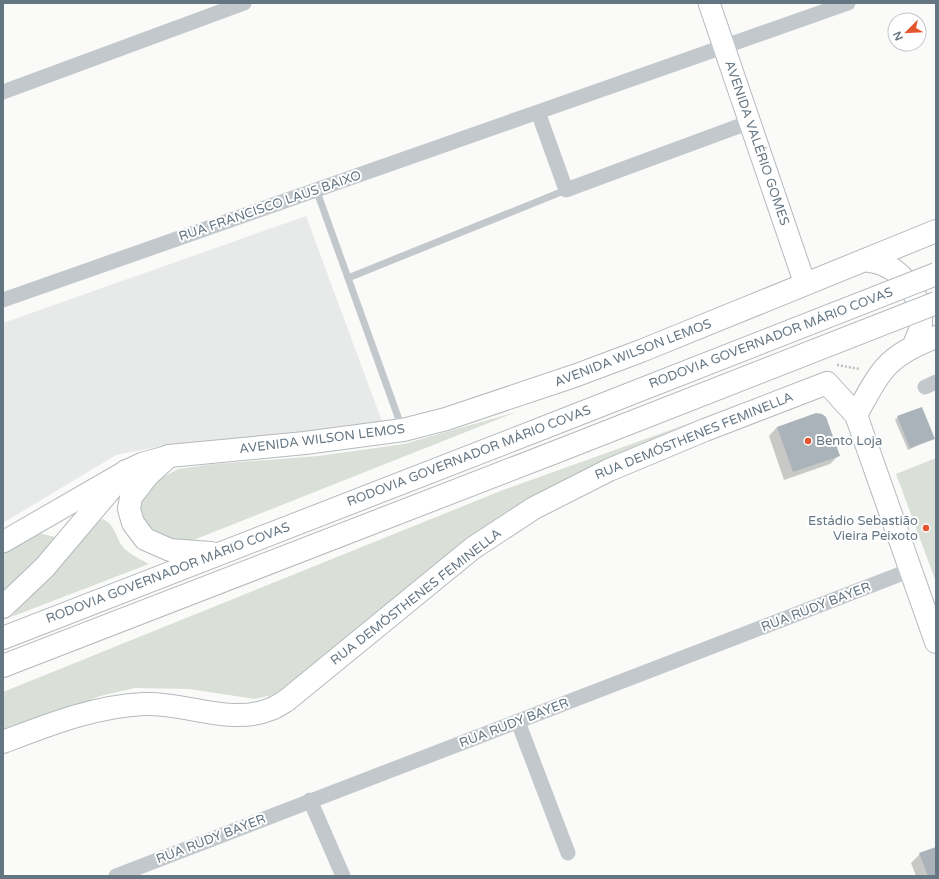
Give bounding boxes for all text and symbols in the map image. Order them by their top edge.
north arrow [887,12,927,52]
text: N [891,29,906,43]
street label: AVENIDA VALÉRIO GOMES [721,58,793,228]
street label: RUA FRANCISCO LAUS BAIXO [177,167,363,245]
street label: RODOVIA GOVERNADOR MÁRIO COVAS [647,284,895,392]
street label: AVENIDA WILSON LEMOS [552,316,714,390]
street label: RUA DEMÓSTHENES FEMINELLA [593,389,796,483]
street label: RODOVIA GOVERNADOR MÁRIO COVAS [345,402,593,510]
street label: AVENIDA WILSON LEMOS [238,421,406,457]
place label: Bento Loja [816,433,882,449]
marker: Bento Loja [803,436,813,446]
place label: Estádio Sebastião Vieira Peixoto [808,513,918,544]
street label: RODOVIA GOVERNADOR MÁRIO COVAS [44,519,292,627]
marker: Estádio Sebastião Vieira Peixoto [921,523,931,533]
street label: RUA DEMÓSTHENES FEMINELLA [327,525,505,669]
street label: RUA RUDY BAYER [759,579,873,635]
street label: RUA RUDY BAYER [457,695,571,751]
street label: RUA RUDY BAYER [154,811,268,867]

